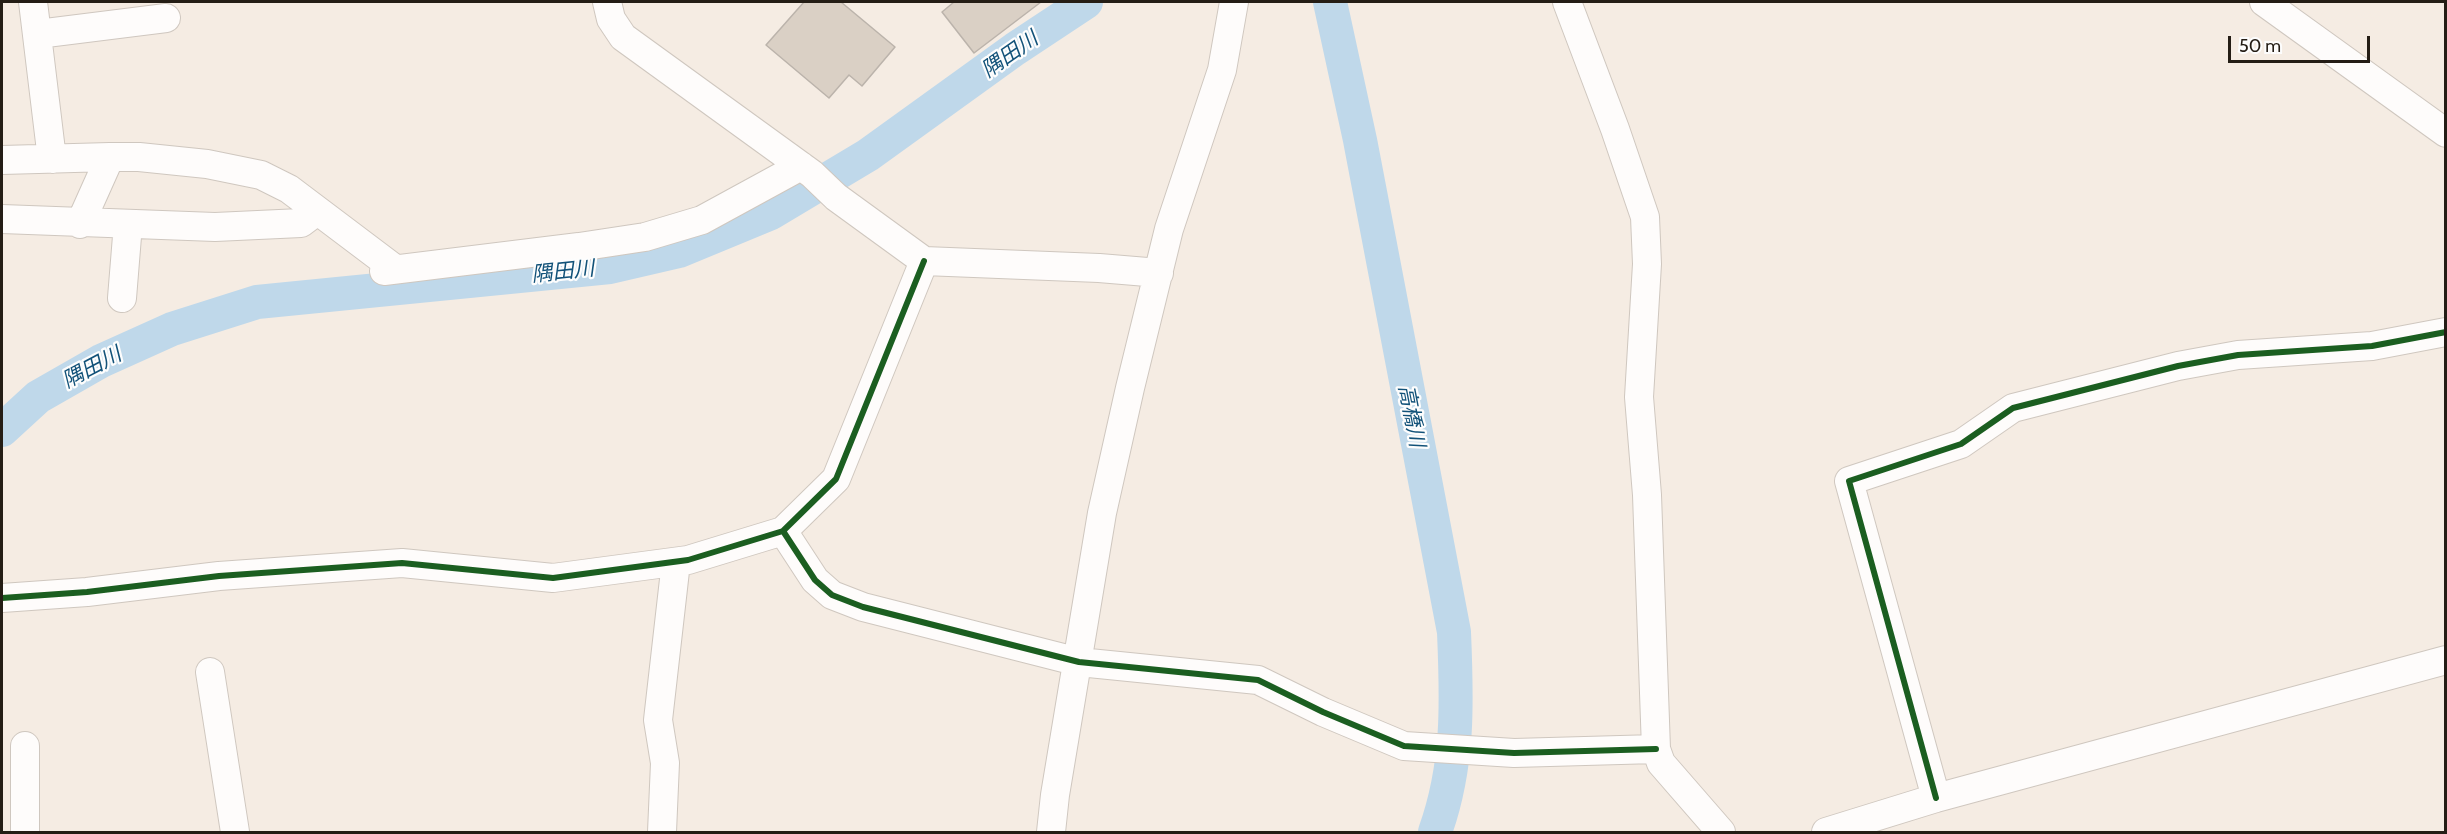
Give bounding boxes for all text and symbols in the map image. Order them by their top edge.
scale bar [2231,24,2374,62]
water label: 隅田川 [977,27,1043,83]
text: 50 m [2239,35,2281,57]
water label: 隅田川 [530,256,596,288]
water label: 隅田川 [58,342,126,394]
water label: 高橋川 [1393,383,1429,449]

